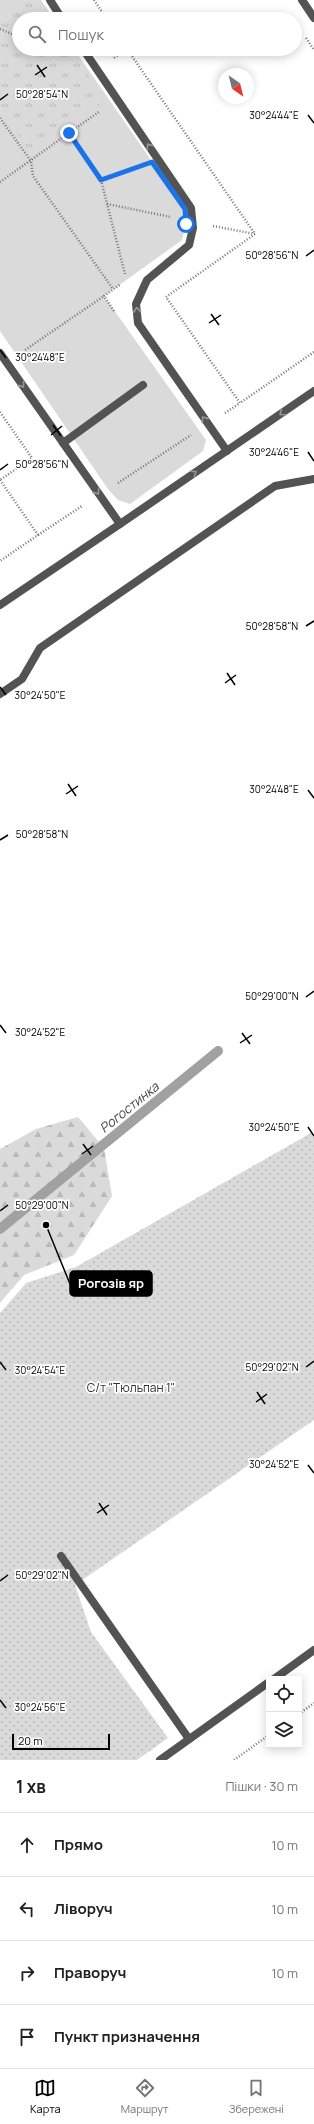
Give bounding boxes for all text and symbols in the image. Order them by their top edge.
search box [12,12,302,56]
icon: search [26,23,48,45]
text: Пошук [58,24,104,45]
north arrow [218,68,254,104]
text: 50°28'54"N [16,87,68,101]
text: 30°24'44"E [249,108,299,122]
route end [60,124,78,142]
one-way arrow [146,143,153,150]
route start [177,215,195,233]
text: 50°28'56"N [246,248,299,262]
one-way arrow [132,307,141,313]
text: 30°24'48"E [15,350,65,364]
one-way arrow [17,381,25,388]
one-way arrow [279,408,286,416]
one-way arrow [201,416,209,423]
text: 30°24'46"E [249,445,299,459]
text: 50°28'56"N [16,457,69,471]
one-way arrow [190,471,197,478]
one-way arrow [92,487,99,494]
text: 50°28'58"N [246,619,298,633]
text: 30°24'50"E [15,688,66,702]
text: 30°24'48"E [249,782,299,796]
text: 50°28'58"N [16,827,68,841]
text: 50°29'00"N [245,989,299,1003]
text: 30°24'52"E [15,1025,65,1039]
water label: Рогостинка [96,1077,163,1136]
text: 30°24'50"E [249,1120,300,1134]
text: 50°29'00"N [15,1198,69,1212]
callout: Рогозів яр [70,1271,152,1296]
text: Рогозів яр [78,1274,144,1292]
text: 50°29'02"N [246,1360,299,1374]
text: 30°24'54"E [15,1363,65,1377]
park label: С/т "Тюльпан 1" [87,1379,175,1396]
text: 30°24'52"E [249,1457,299,1471]
text: 50°29'02"N [16,1568,69,1582]
map controls [266,1676,302,1748]
button: locate [266,1676,302,1712]
text: 30°24'56"E [15,1700,66,1714]
button: layers [266,1712,302,1748]
scale bar [12,1732,110,1751]
text: 20 m [18,1733,43,1748]
text: 1 хв [16,1775,46,1798]
text: Пішки · 30 m [225,1777,298,1795]
icon: ahead [16,1834,38,1856]
text: Прямо [54,1834,103,1855]
text: 10 m [271,1836,298,1854]
icon: left [16,1898,38,1920]
text: Ліворуч [54,1898,113,1919]
text: 10 m [271,1900,298,1918]
icon: right [16,1962,38,1984]
text: Праворуч [54,1962,126,1983]
text: 10 m [271,1964,298,1982]
icon: arrive [16,2026,38,2048]
text: Пункт призначення [54,2026,200,2047]
tab: Карта [30,2077,61,2116]
tab: Маршрут [121,2077,169,2116]
tab: Збережені [229,2077,284,2116]

